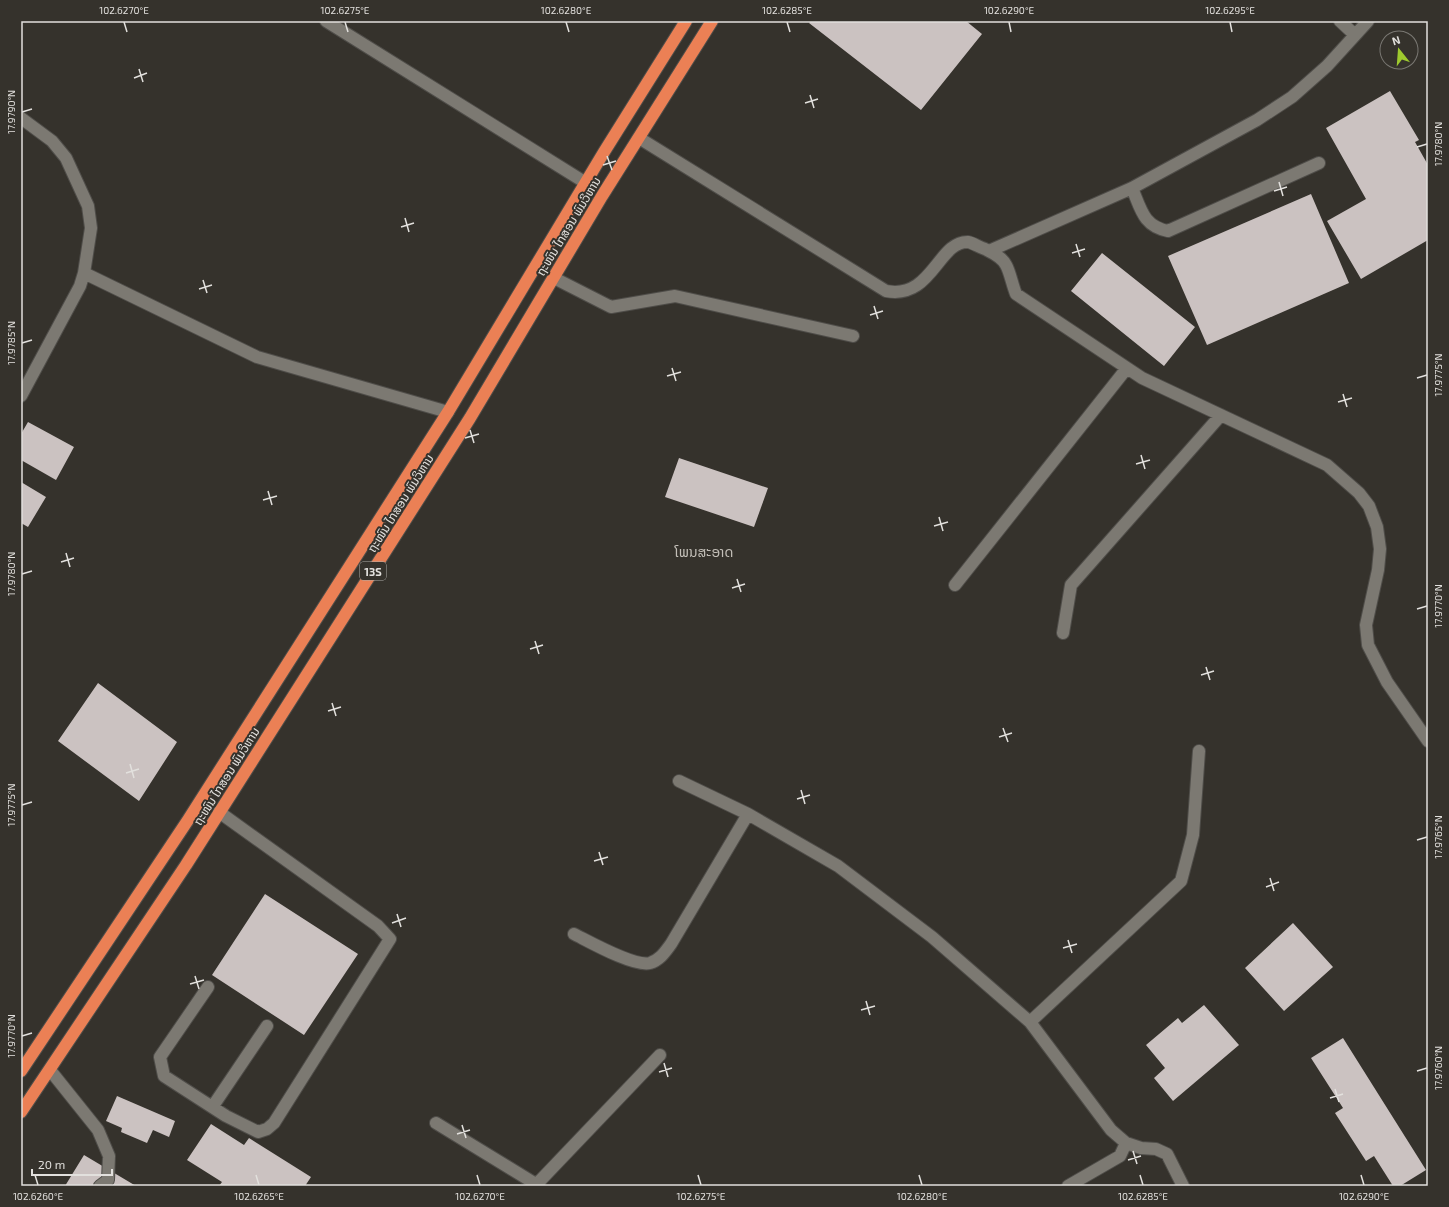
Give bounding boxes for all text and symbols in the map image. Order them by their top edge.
text: 102.6270°E [99,4,149,16]
text: 102.6275°E [321,4,370,16]
text: 102.6280°E [541,4,592,16]
text: 102.6285°E [762,4,812,16]
text: 102.6290°E [984,4,1035,16]
text: 102.6295°E [1205,4,1255,16]
north arrow [1379,30,1419,70]
text: N [1390,33,1402,47]
text: 17.9790°N [5,90,17,134]
text: 17.9780°N [1432,122,1444,166]
street label: ຖະໜົນ ໄກສອນ ພົມວິຫານ [533,174,603,278]
text: 17.9785°N [5,321,17,365]
text: 17.9775°N [1432,354,1444,396]
street label: ຖະໜົນ ໄກສອນ ພົມວິຫານ [364,451,436,555]
district label: ໂພນສະອາດ [674,543,733,560]
text: 17.9780°N [5,552,17,596]
road number: 13S [360,562,386,580]
text: 17.9770°N [1432,584,1444,628]
street label: ຖະໜົນ ໄກສອນ ພົມວິຫານ [190,724,262,828]
text: 17.9775°N [5,784,17,826]
text: 17.9765°N [1432,815,1444,859]
text: 17.9770°N [5,1014,17,1058]
text: 17.9760°N [1432,1046,1444,1090]
scale bar [32,1151,112,1177]
text: 20 m [38,1157,65,1171]
text: 102.6260°E [13,1190,64,1202]
text: 102.6265°E [234,1190,284,1202]
text: 102.6270°E [455,1190,505,1202]
text: 102.6275°E [677,1190,726,1202]
text: 102.6280°E [897,1190,948,1202]
text: 102.6285°E [1118,1190,1168,1202]
text: 102.6290°E [1339,1190,1390,1202]

